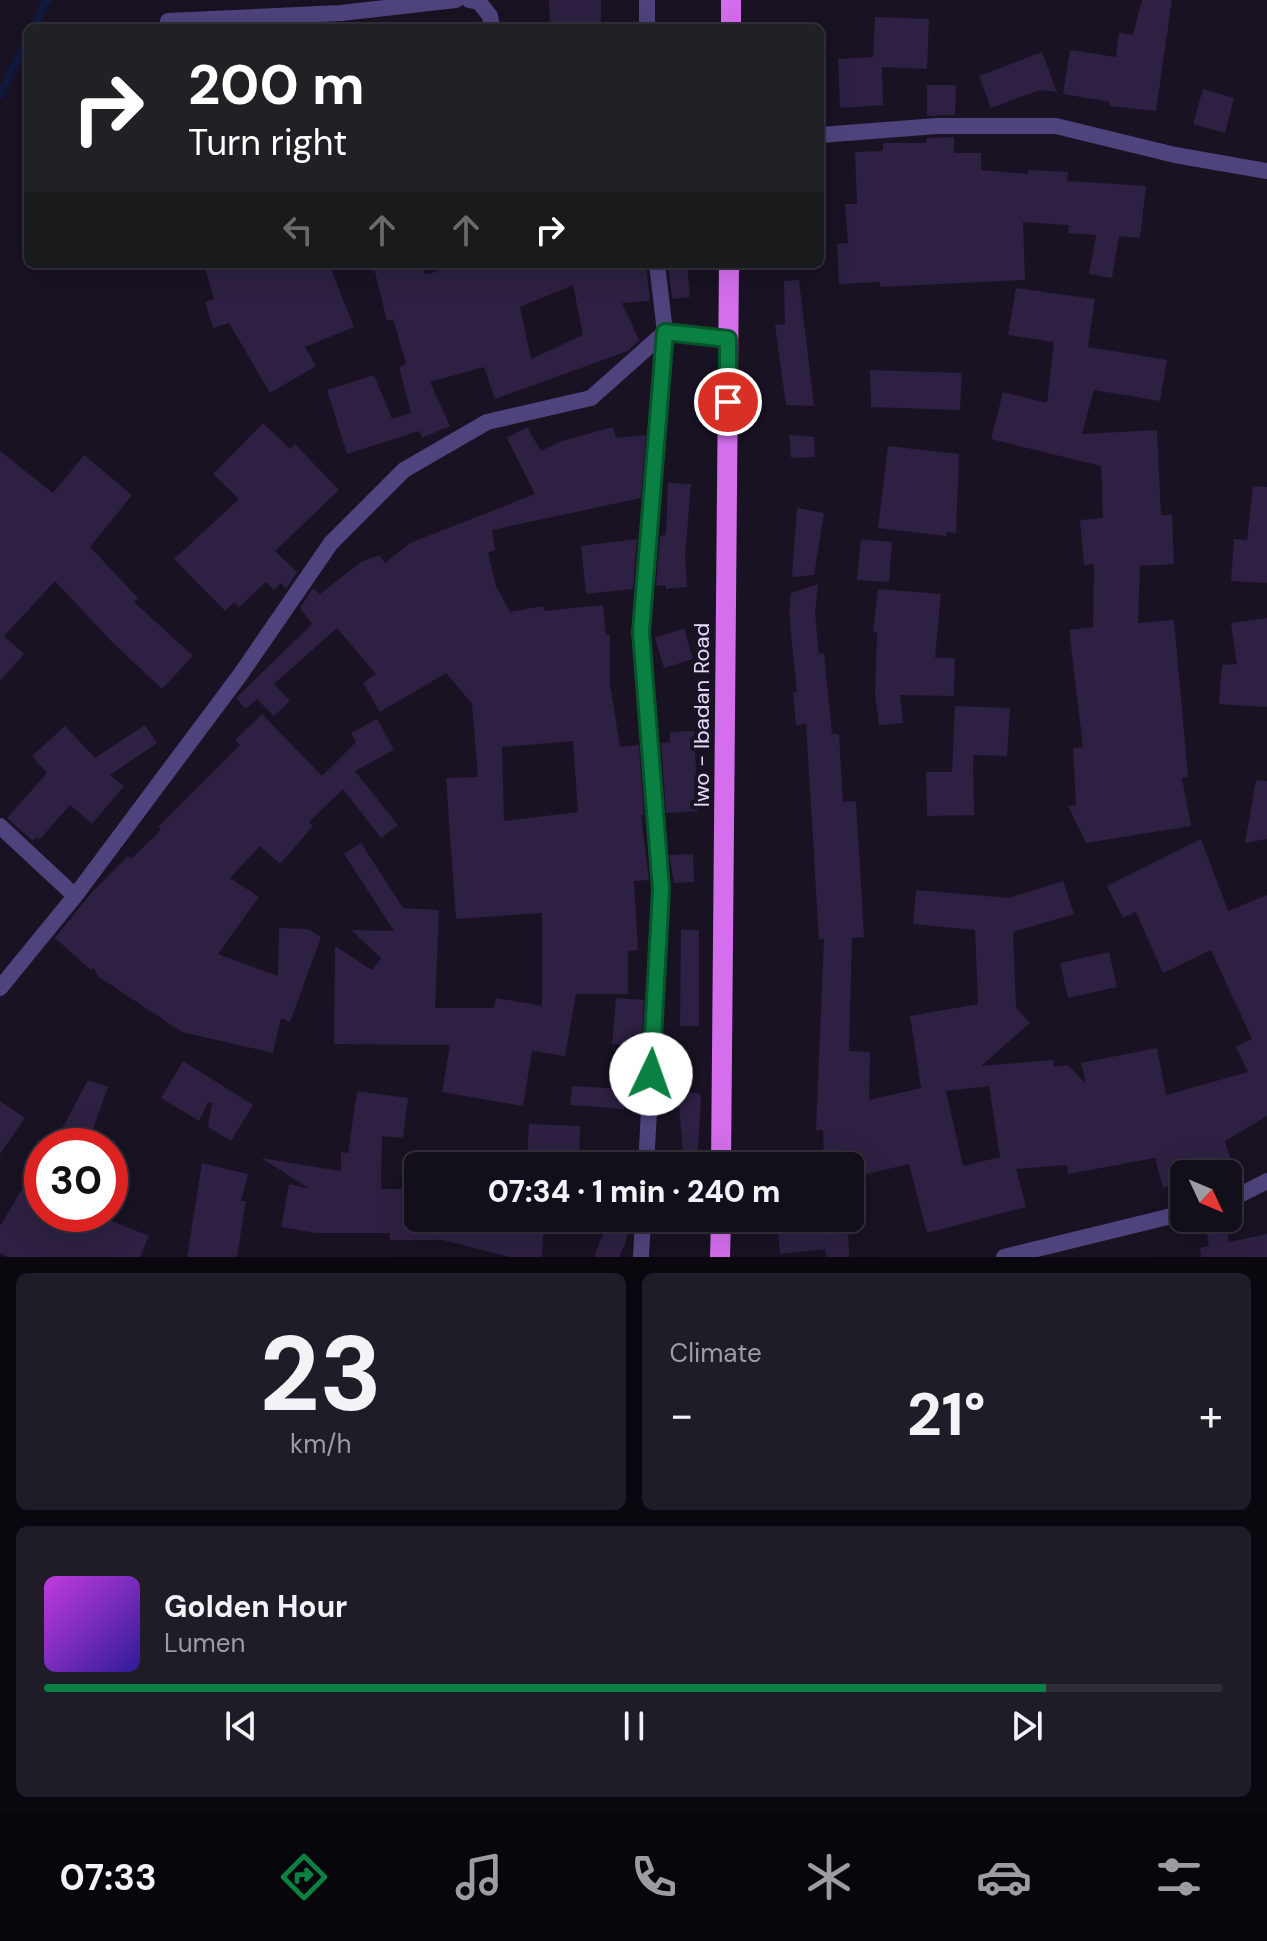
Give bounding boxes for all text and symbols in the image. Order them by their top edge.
text: 200 m [188,48,365,121]
icon: right [56,56,160,160]
text: Turn right [188,119,347,166]
icon: left [276,208,320,252]
icon: ahead [360,208,404,252]
icon: ahead [444,208,488,252]
icon: right [528,208,572,252]
pin [694,368,762,436]
icon: arrive [706,380,750,424]
street label: Iwo - Ibadan Road [687,623,716,807]
position arrow [609,1032,693,1116]
speed limit sign: 30 [24,1128,128,1232]
north arrow [1170,1160,1242,1232]
map controls [1170,1160,1242,1232]
text: 07:34 · 1 min · 240 m [488,1172,780,1211]
text: 23 [259,1307,382,1442]
text: Climate [670,1336,762,1370]
text: 21° [907,1375,986,1454]
text: − [670,1386,694,1444]
text: + [1199,1386,1223,1444]
text: km/h [290,1427,351,1461]
text: Golden Hour [164,1587,347,1626]
text: Lumen [164,1626,245,1660]
icon: previous [219,1704,263,1748]
icon: pause [612,1704,656,1748]
icon: next [1005,1704,1049,1748]
icon: directions [276,1849,332,1905]
icon: music [451,1849,507,1905]
icon: phone [626,1849,682,1905]
icon: climate [801,1849,857,1905]
icon: car [976,1849,1032,1905]
icon: filters [1151,1849,1207,1905]
text: 07:33 [60,1854,157,1901]

